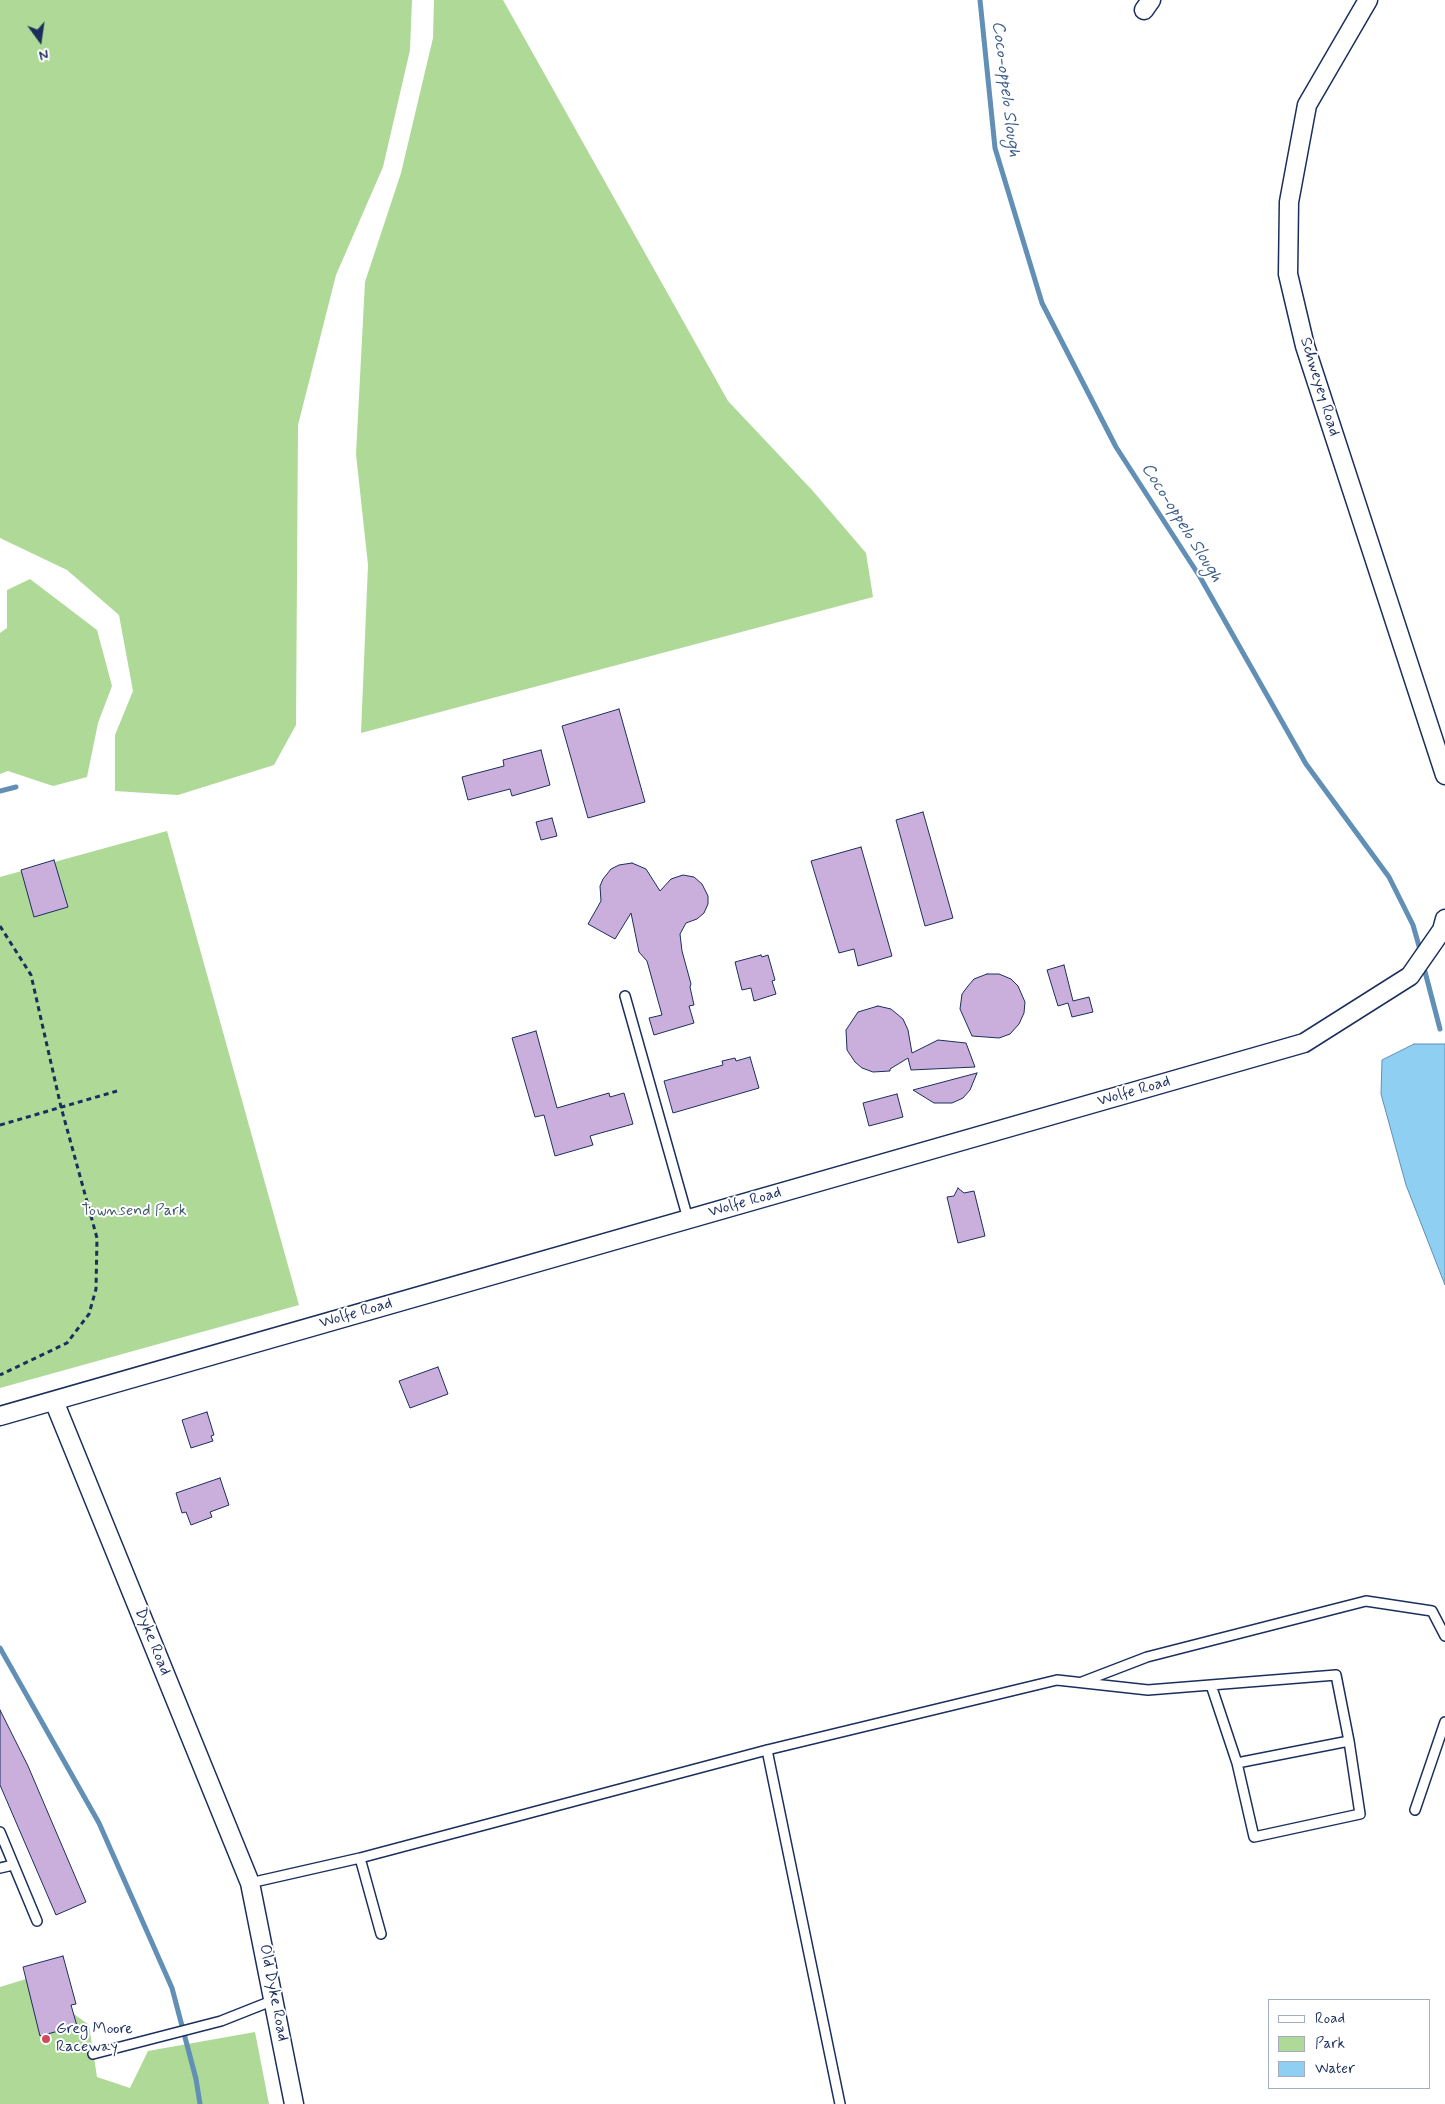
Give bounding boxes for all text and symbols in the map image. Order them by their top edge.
north arrow [15,15,65,65]
water label: Coco-oppelo Slough [986,20,1024,158]
text: N [37,45,50,64]
street label: Schweyey Road [1295,335,1343,439]
water label: Coco-oppelo Slough [1136,459,1226,587]
street label: Wolfe Road [1095,1072,1173,1112]
street label: Wolfe Road [706,1183,784,1223]
park label: Townsend Park [81,1202,187,1222]
street label: Wolfe Road [317,1294,395,1334]
street label: Dyke Road [130,1605,174,1679]
street label: Old Dyke Road [254,1943,292,2043]
legend [1268,1999,1430,2089]
text: Road [1315,2009,1345,2029]
place label: Greg Moore Raceway [56,2020,133,2058]
marker: Greg Moore Raceway [40,2033,52,2045]
text: Park [1315,2034,1345,2054]
text: Water [1315,2059,1355,2079]

